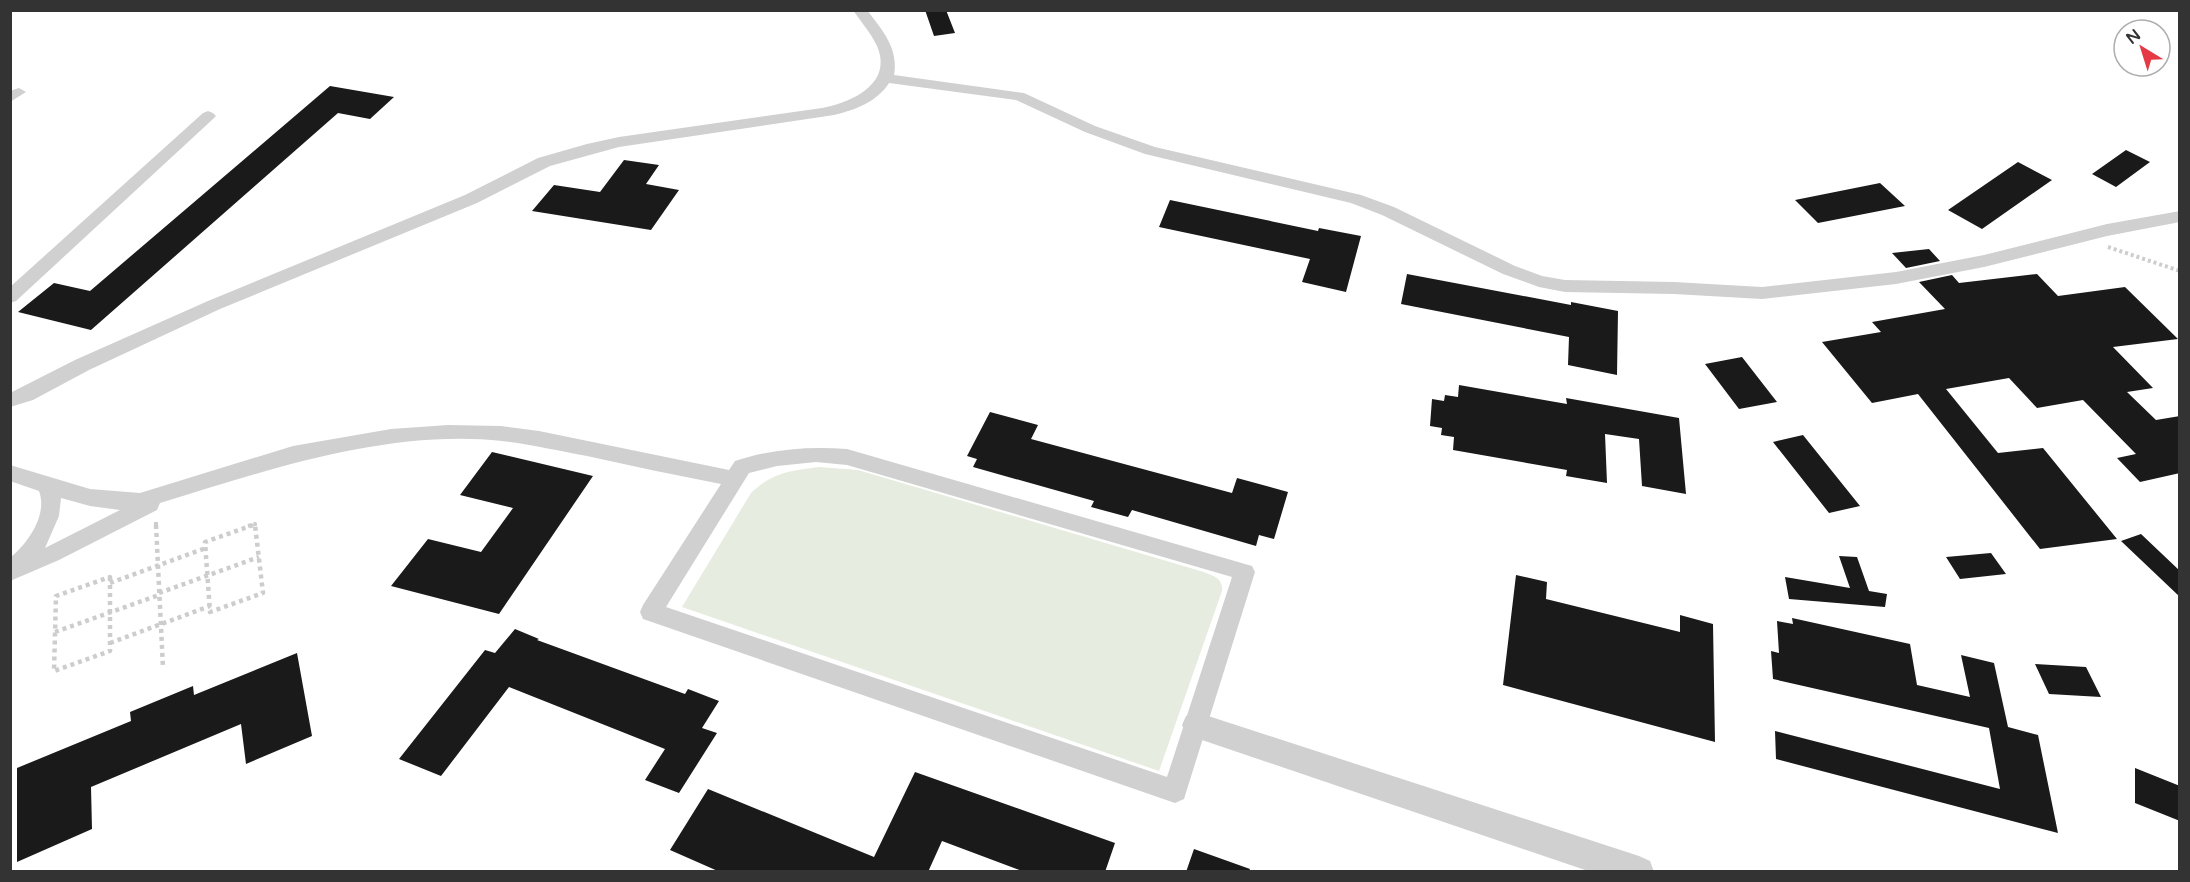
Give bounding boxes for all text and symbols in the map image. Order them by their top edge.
north arrow [2112,18,2172,78]
text: N [2122,25,2145,49]

